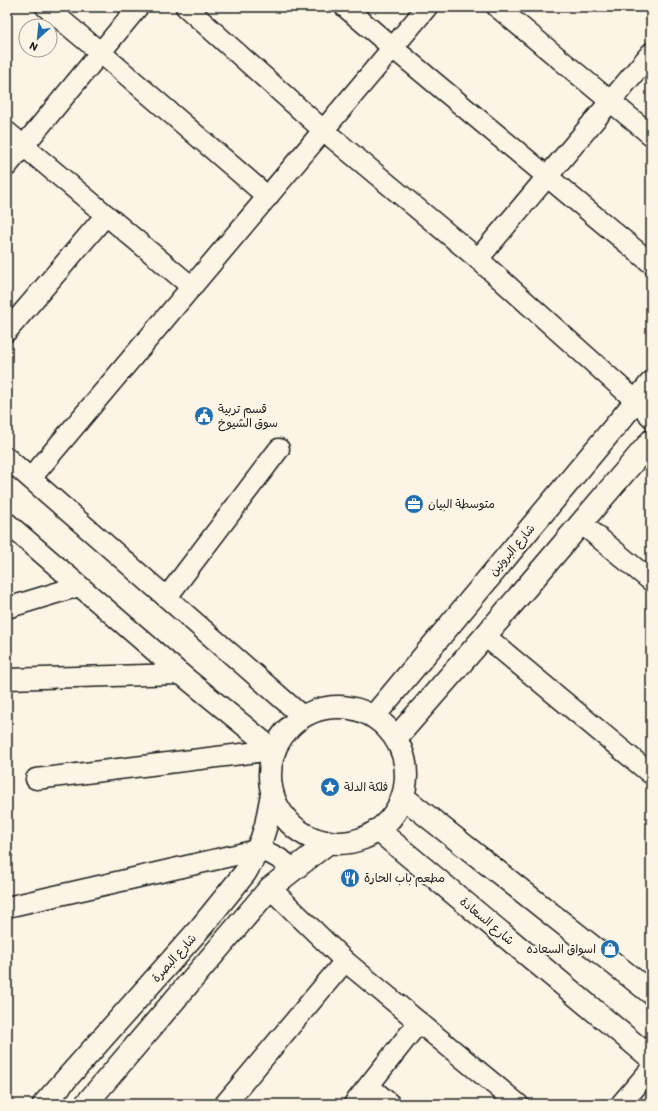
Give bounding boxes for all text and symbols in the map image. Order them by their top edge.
north arrow [18,18,58,58]
text: N [27,39,40,54]
place label: قسم تربية سوق الشيوخ [218,402,278,432]
public building icon: قسم تربية سوق الشيوخ [193,405,215,427]
office icon: متوسطة البيان [403,493,425,515]
place label: متوسطة البيان [428,497,495,512]
street label: شارع البروتين [486,521,539,580]
place icon: فلكة الدلة [319,776,341,798]
place label: فلكة الدلة [344,780,388,794]
restaurant icon: مطعم باب الحارة [339,867,361,889]
place label: مطعم باب الحارة [364,871,445,887]
street label: شارع السعادة [456,894,517,949]
street label: شارع البصرة [149,931,201,986]
shop icon: اسواق السعاده [599,938,621,960]
place label: اسواق السعاده [526,942,596,956]

